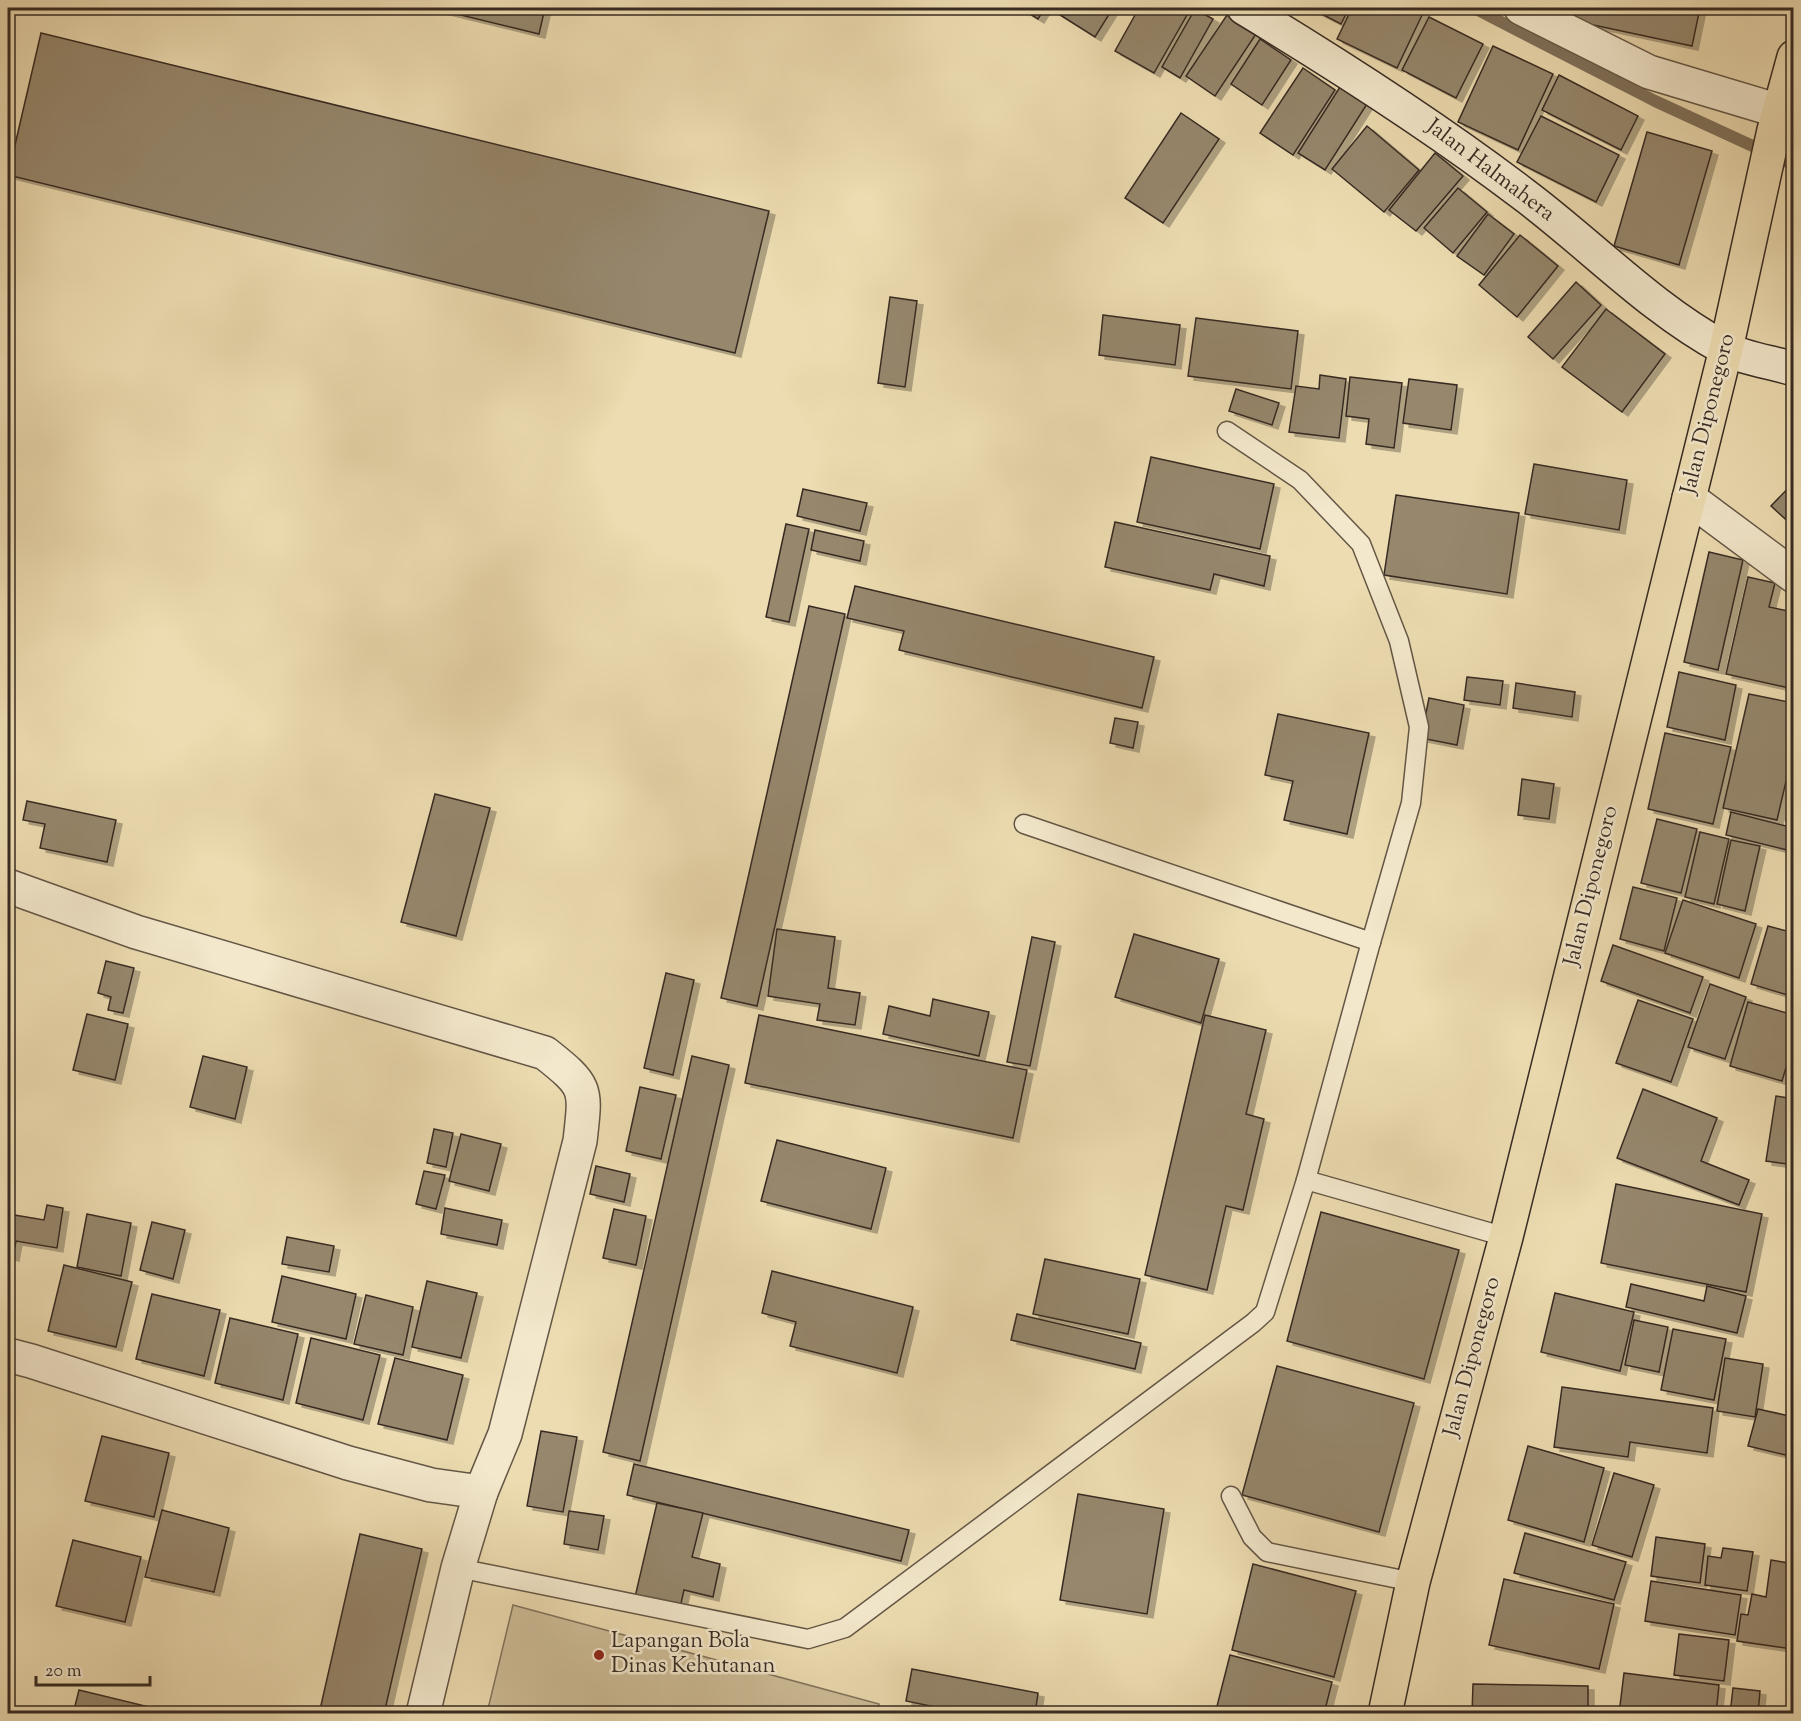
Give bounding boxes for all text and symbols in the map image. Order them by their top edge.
street label: Jalan Halmahera [1418,111,1561,230]
street label: Jalan Diponegoro [1673,330,1744,499]
street label: Jalan Diponegoro [1556,802,1627,971]
street label: Jalan Diponegoro [1436,1274,1510,1441]
place label: Lapangan Bola Dinas Kehutanan [611,1626,775,1683]
marker: Lapangan Bola Dinas Kehutanan [592,1648,606,1662]
scale bar [36,1649,150,1687]
text: 20 m [45,1659,82,1685]

